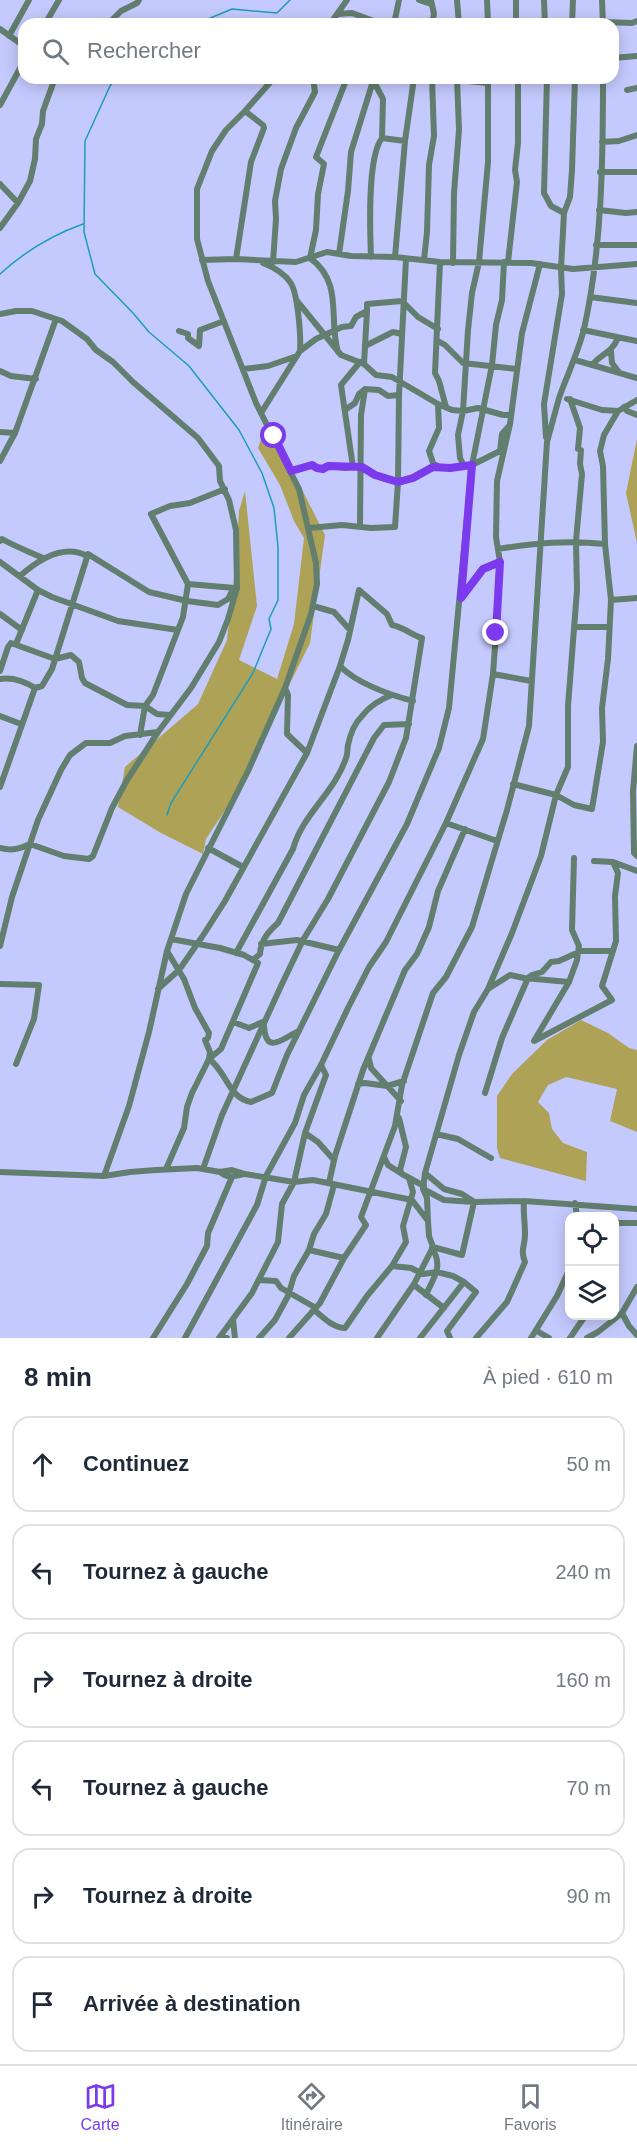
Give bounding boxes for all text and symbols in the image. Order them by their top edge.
search box [18,18,619,84]
icon: search [39,35,72,68]
text: Rechercher [87,38,201,63]
route start [260,422,286,448]
route end [482,619,508,645]
map controls [565,1212,619,1320]
button: locate [565,1212,619,1266]
button: layers [565,1266,619,1320]
text: 8 min [24,1362,92,1392]
text: À pied · 610 m [483,1366,613,1388]
icon: ahead [26,1448,59,1481]
text: Continuez [83,1451,189,1476]
text: 50 m [567,1453,611,1475]
icon: left [26,1556,59,1589]
text: Tournez à gauche [83,1559,268,1584]
text: 240 m [555,1561,611,1583]
icon: right [26,1664,59,1697]
text: Tournez à droite [83,1667,253,1692]
text: 160 m [555,1669,611,1691]
icon: left [26,1772,59,1805]
text: Tournez à gauche [83,1775,268,1800]
text: 70 m [567,1777,611,1799]
icon: right [26,1880,59,1913]
text: Tournez à droite [83,1883,253,1908]
text: 90 m [567,1885,611,1907]
icon: arrive [26,1988,59,2021]
text: Arrivée à destination [83,1991,301,2016]
tab: Carte [81,2080,120,2134]
tab: Itinéraire [281,2080,343,2134]
tab: Favoris [504,2080,556,2134]

